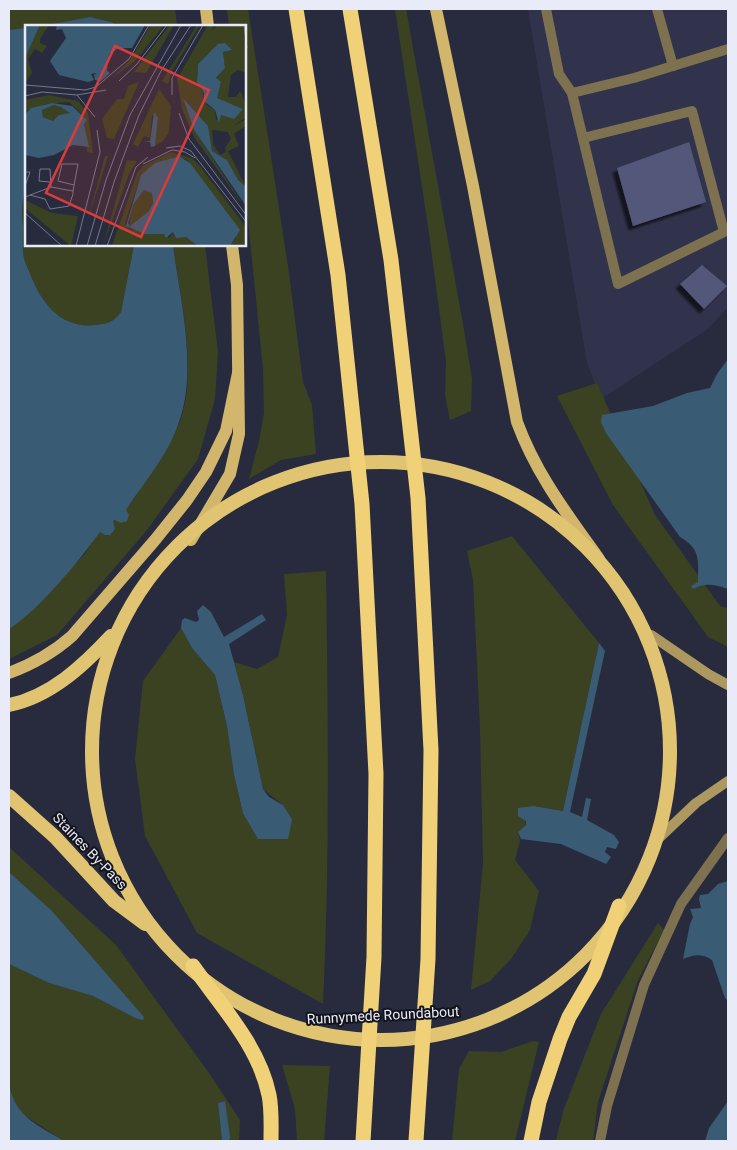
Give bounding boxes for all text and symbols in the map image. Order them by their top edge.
inset map [25,25,246,246]
street label: Staines By-Pass [50,810,130,892]
street label: Runnymede Roundabout [306,1003,460,1027]

